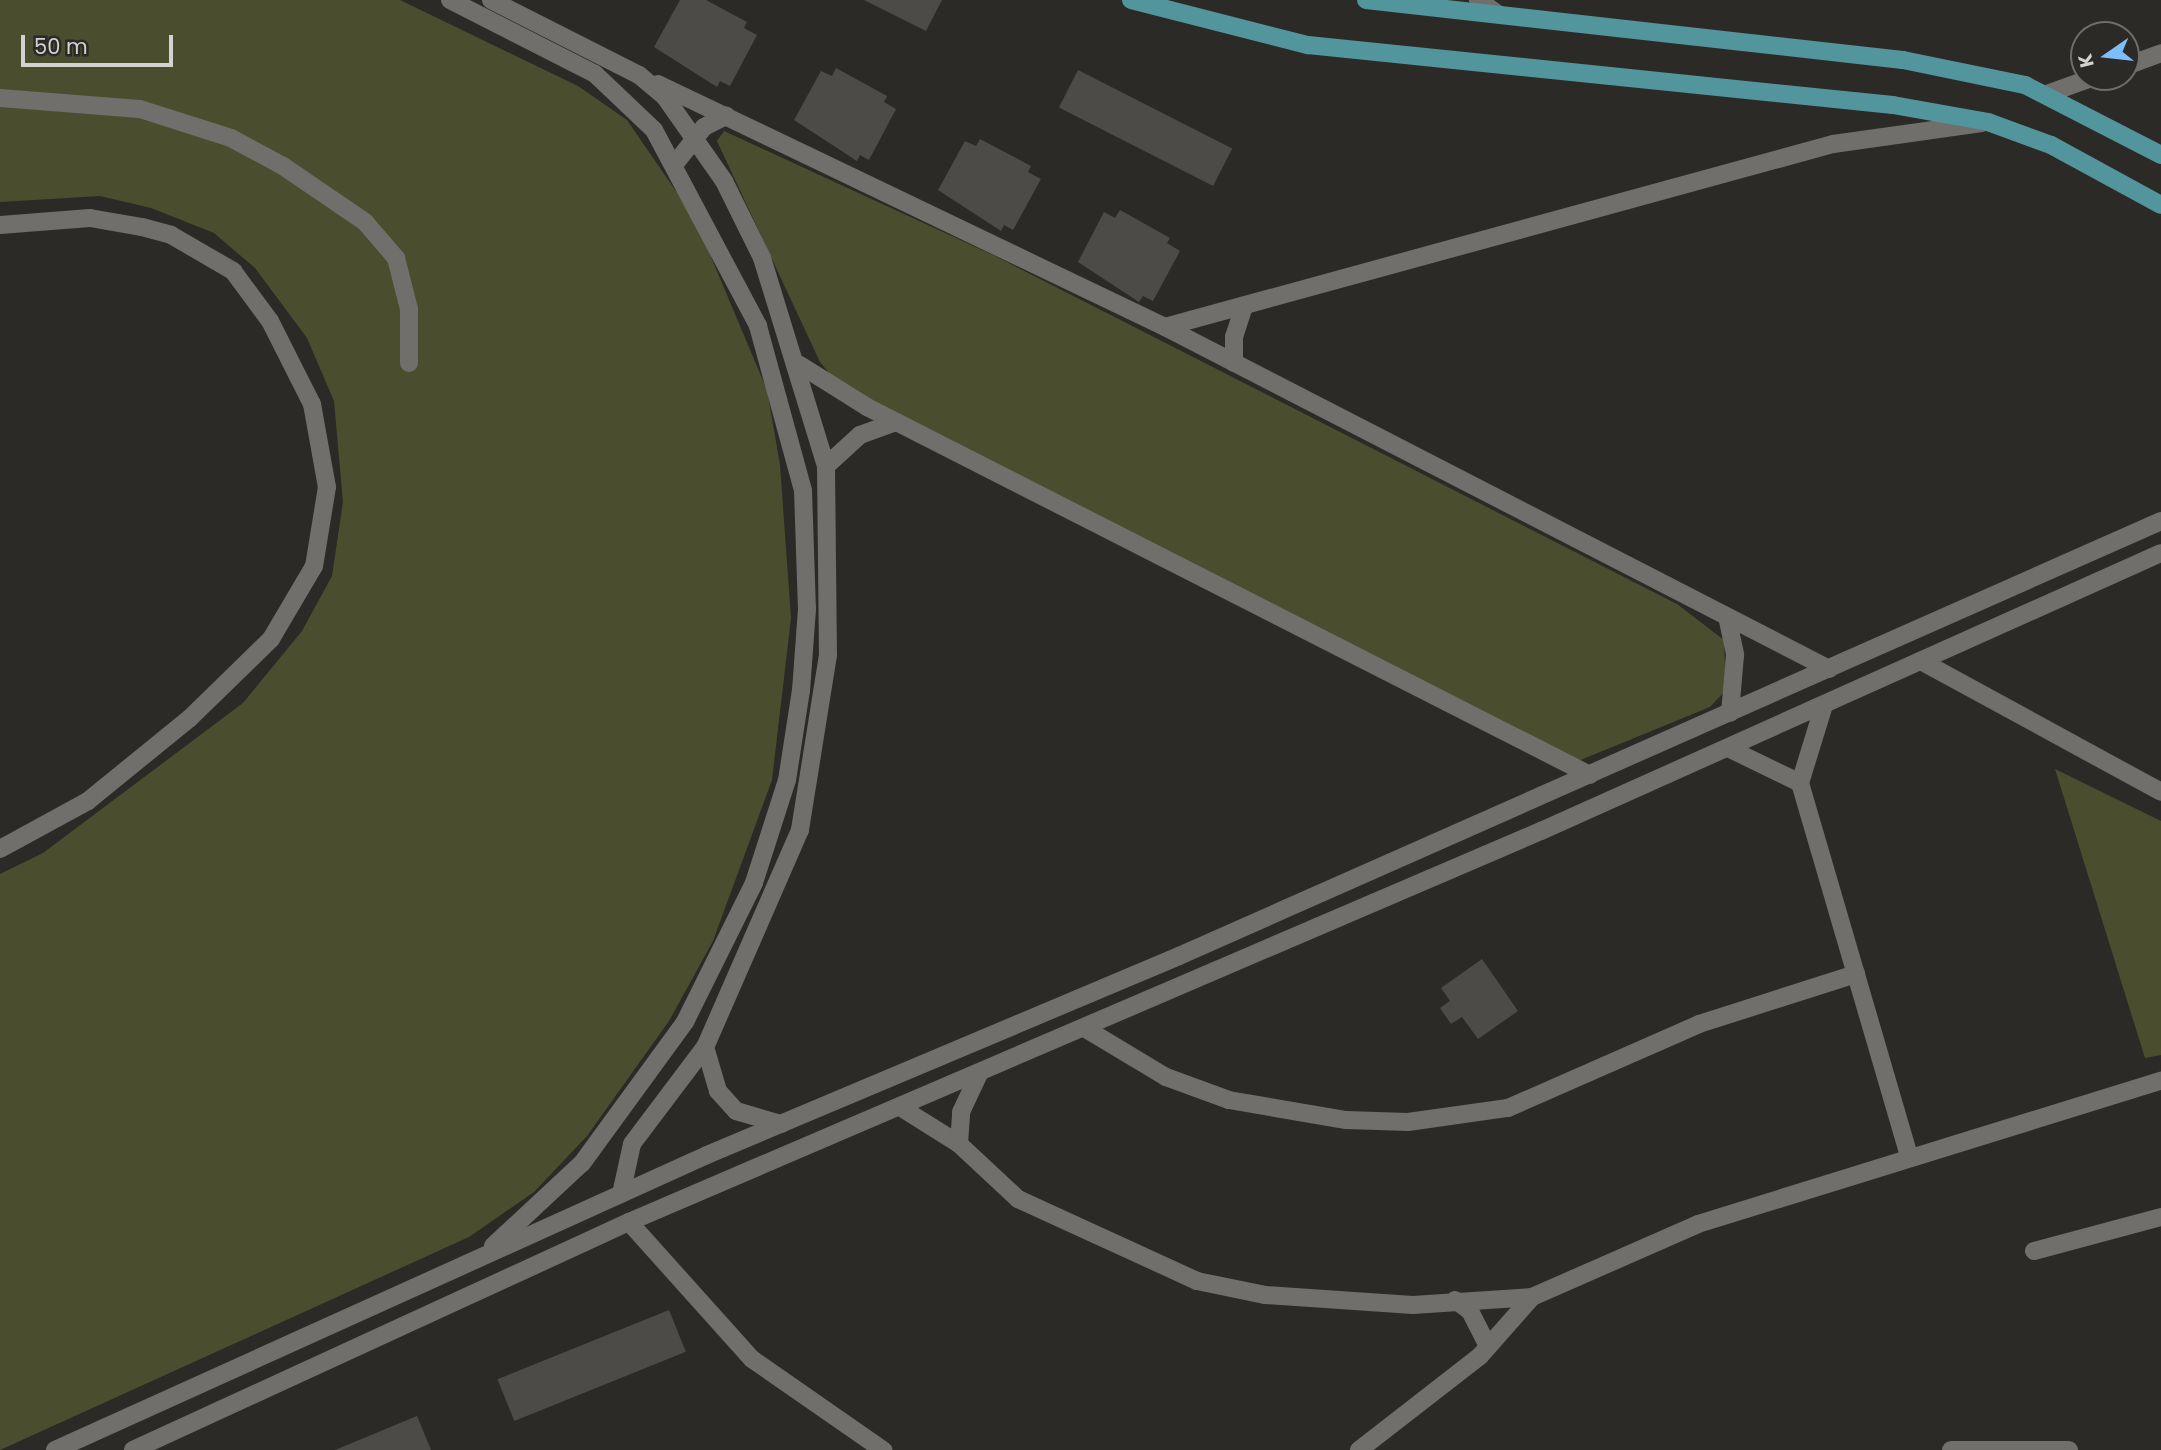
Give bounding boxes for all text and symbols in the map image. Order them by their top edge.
scale bar [24,21,177,65]
north arrow [2070,21,2140,91]
text: 50 m [34,32,88,61]
text: K [2071,51,2101,70]

